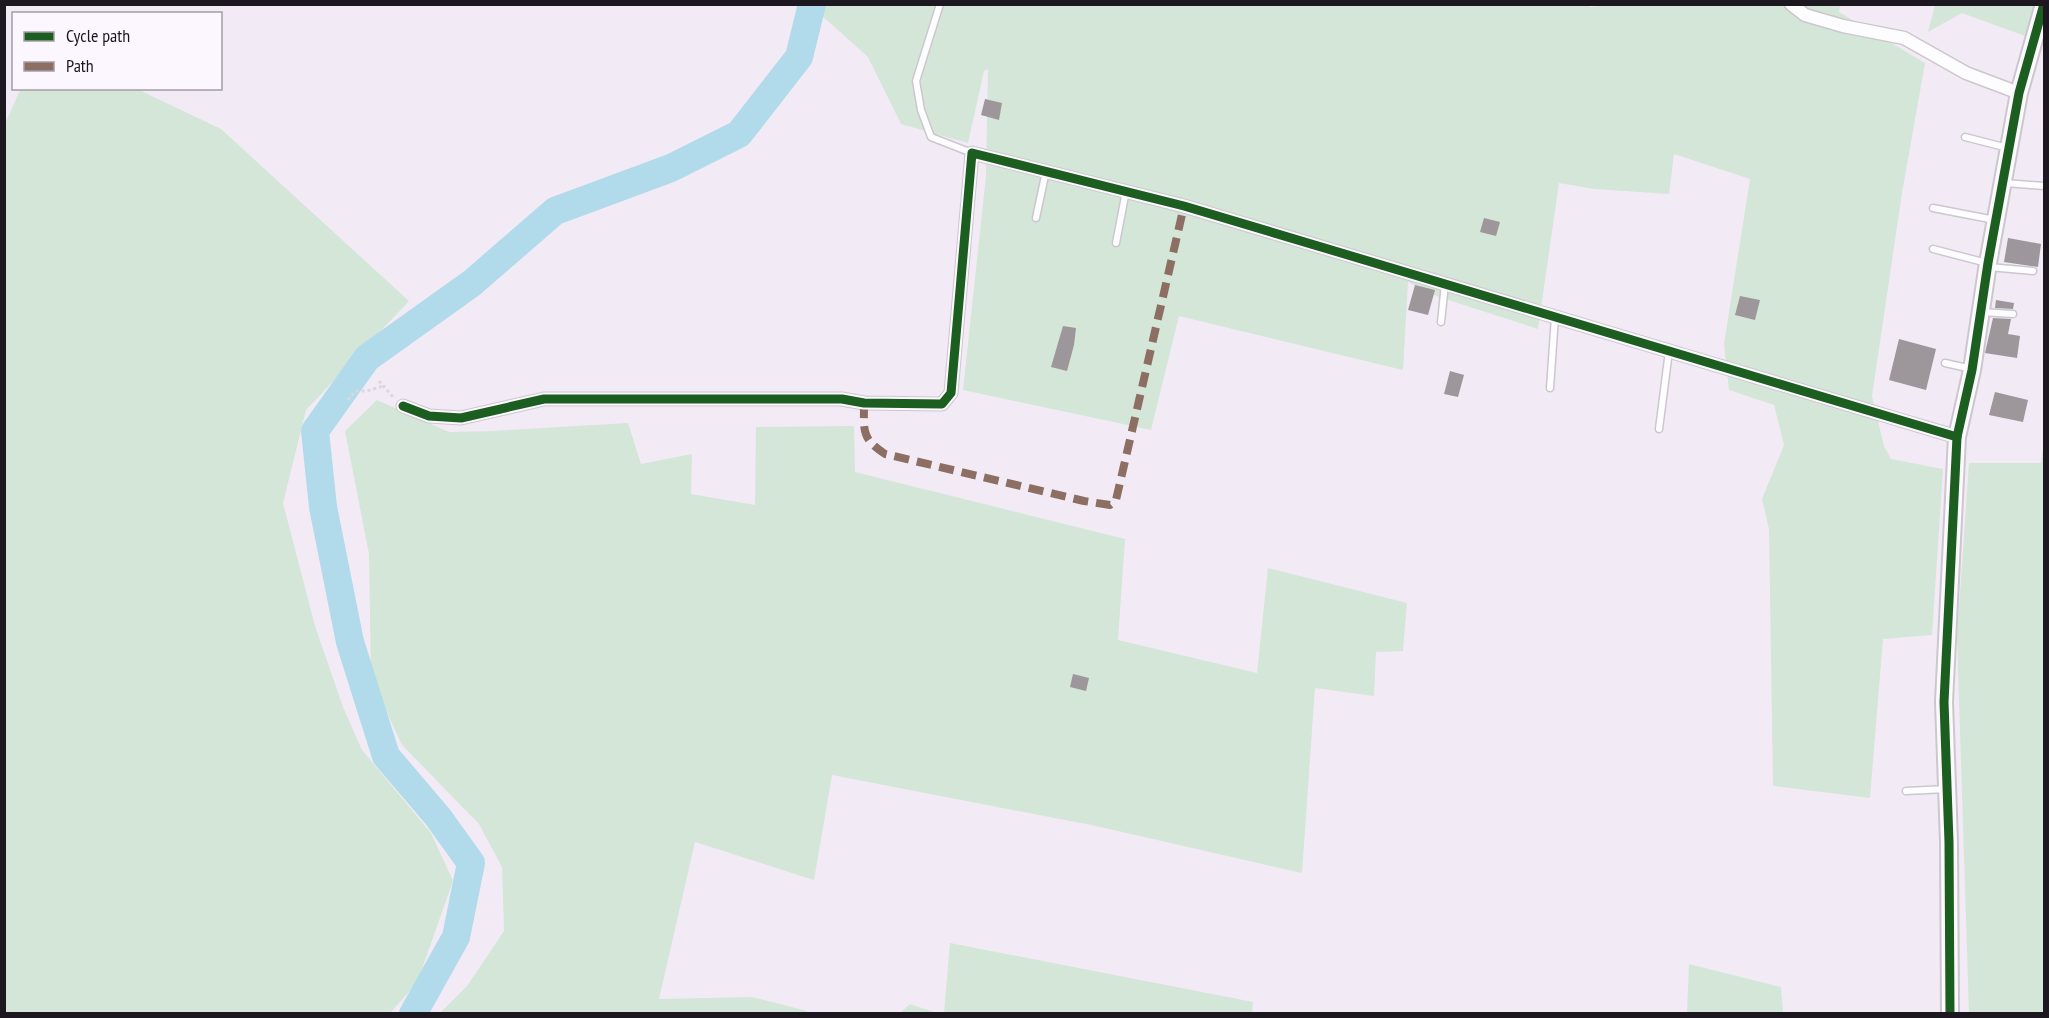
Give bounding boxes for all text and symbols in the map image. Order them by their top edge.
legend [12,12,222,90]
text: Cycle path [66,24,130,47]
text: Path [66,54,94,77]

